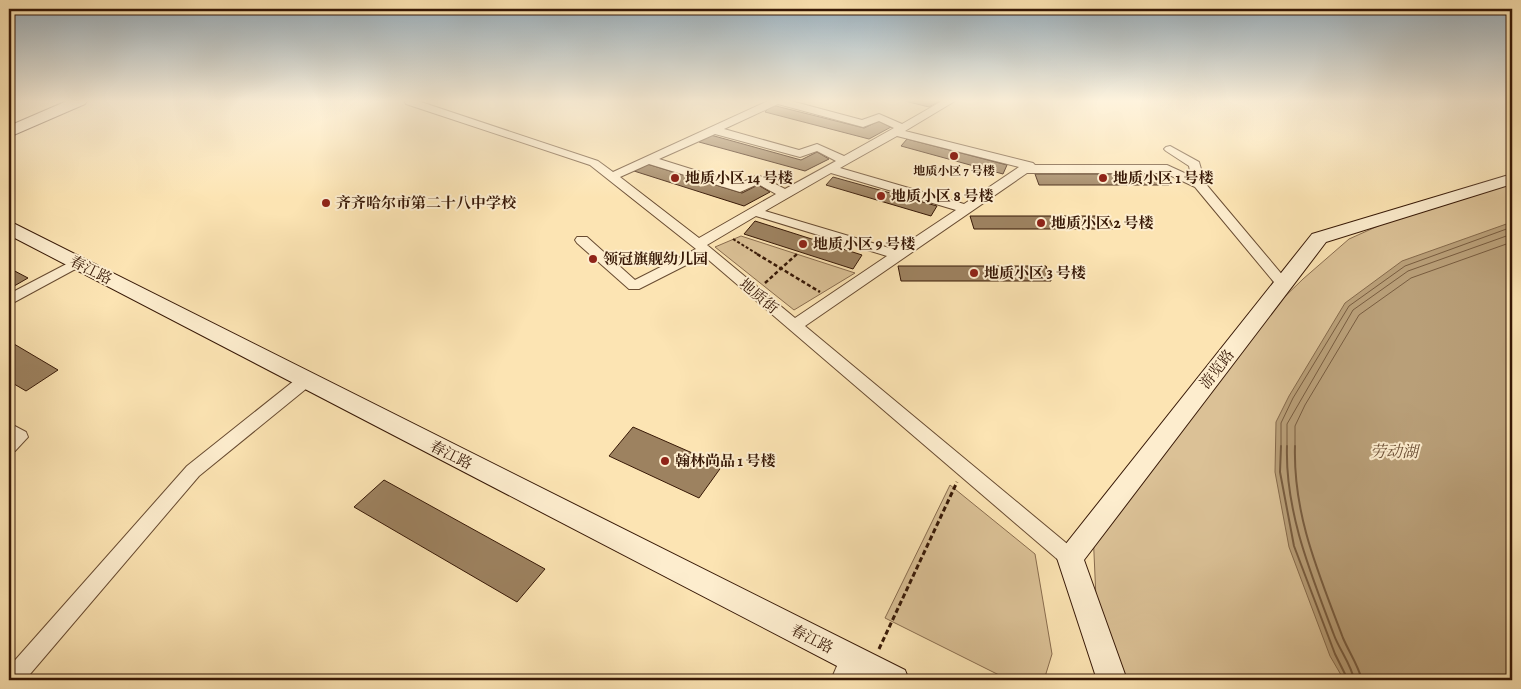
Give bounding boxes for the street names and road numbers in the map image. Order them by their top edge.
street label: 春江路 [66,251,116,289]
street label: 地质街 [735,274,783,318]
street label: 游览路 [1195,345,1239,393]
street label: 春江路 [426,436,476,474]
street label: 春江路 [787,620,837,658]

